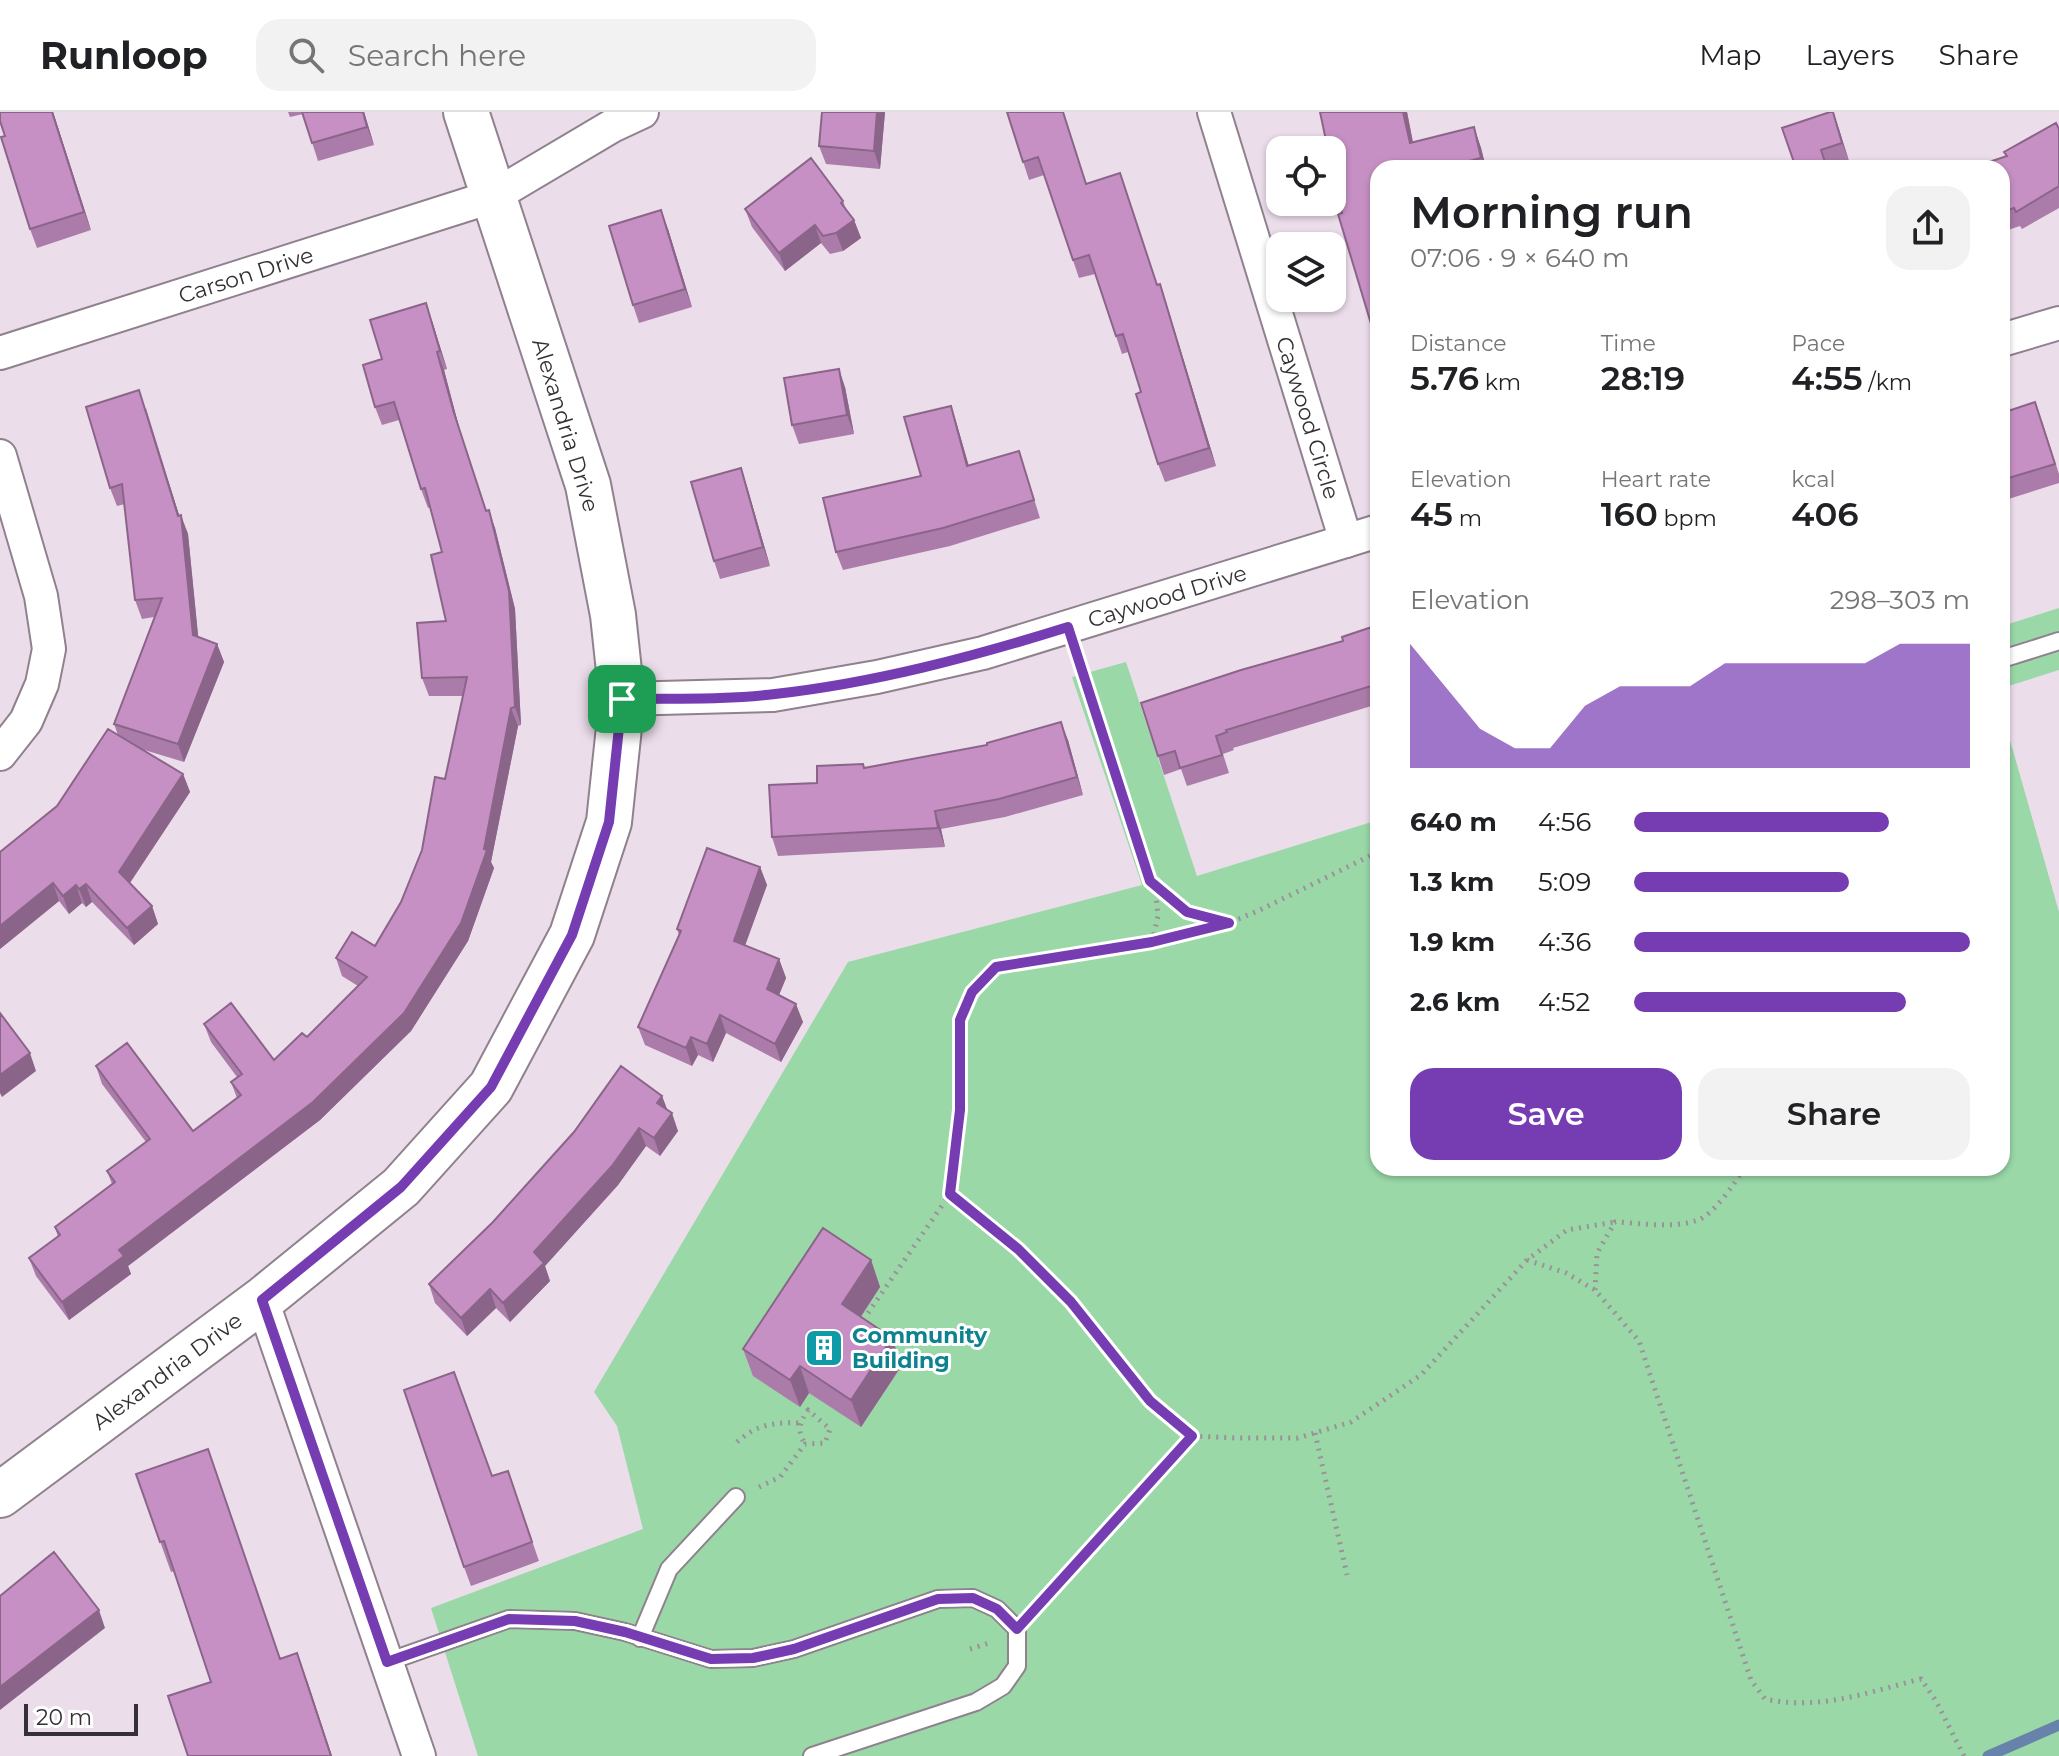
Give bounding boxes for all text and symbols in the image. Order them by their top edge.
search box [256,19,816,91]
text: Runloop [40,32,208,79]
icon: search [284,33,328,77]
text: Search here [348,37,526,74]
text: Map [1699,38,1762,72]
text: Layers [1806,38,1895,72]
text: Share [1939,38,2019,72]
map controls [1266,136,1346,312]
button: locate [1266,136,1346,216]
text: Morning run [1410,185,1693,239]
button: share [1886,186,1970,270]
button: layers [1266,232,1346,312]
street label: Carson Drive [175,241,317,309]
text: 07:06 · 9 × 640 m [1410,242,1630,274]
text: Distance [1410,330,1507,357]
text: Time [1601,330,1656,357]
text: Pace [1791,330,1845,357]
street label: Caywood Circle [1270,333,1345,503]
street label: Alexandria Drive [526,335,605,515]
text: 5.76 [1410,357,1479,399]
text: 28:19 [1601,357,1685,399]
text: 4:55 [1791,357,1863,399]
text: km [1479,369,1521,396]
text: /km [1863,369,1912,396]
text: Elevation [1410,466,1512,493]
text: Heart rate [1601,466,1711,493]
text: kcal [1791,466,1835,493]
text: 45 [1410,493,1453,535]
text: 160 [1601,493,1658,535]
text: 406 [1791,493,1859,535]
text: m [1453,505,1482,532]
text: bpm [1658,505,1717,532]
street label: Caywood Drive [1085,559,1250,634]
text: Elevation [1410,584,1530,616]
text: 298–303 m [1830,584,1970,616]
pin [588,665,656,733]
icon: arrive [600,677,644,721]
text: 640 m [1410,806,1497,838]
text: 4:56 [1538,806,1591,838]
text: 1.3 km [1410,866,1494,898]
text: 5:09 [1538,866,1591,898]
text: 1.9 km [1410,926,1495,958]
text: 4:36 [1538,926,1591,958]
text: 2.6 km [1410,986,1500,1018]
text: 4:52 [1538,986,1590,1018]
button: Save [1410,1068,1682,1160]
button: Share [1698,1068,1970,1160]
street label: Alexandria Drive [87,1307,247,1436]
place label: Community Building [852,1322,988,1374]
building icon: Community Building [803,1327,845,1369]
scale bar [24,1700,138,1736]
text: 20 m [36,1704,92,1731]

